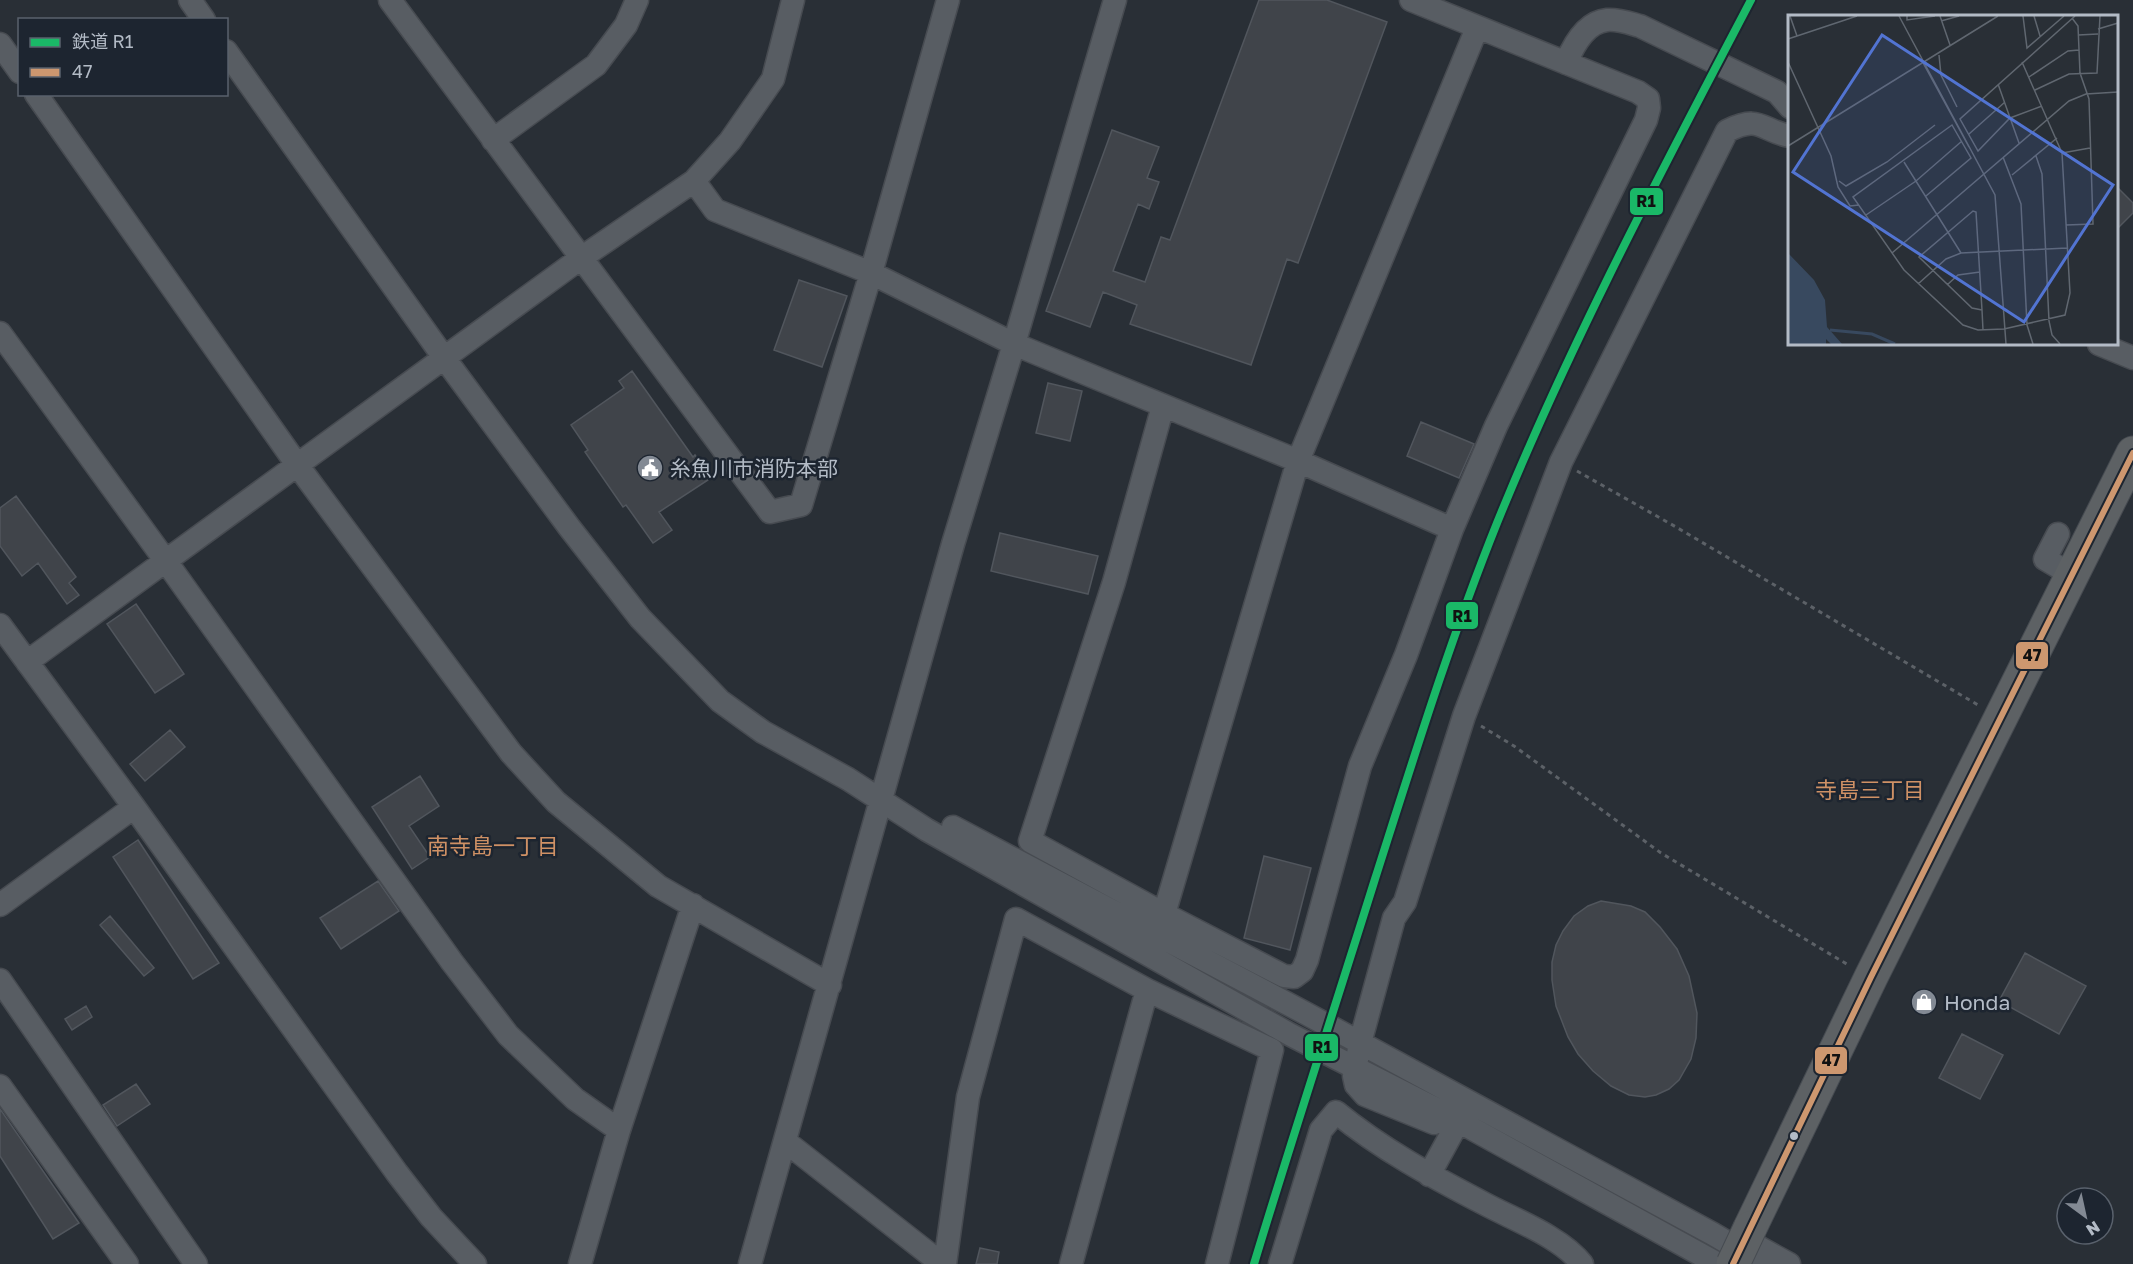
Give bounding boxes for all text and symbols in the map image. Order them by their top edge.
inset map [1788,15,2118,345]
legend [18,18,228,96]
text: 鉄道 R1 [72,30,134,52]
text: 47 [72,60,93,82]
line badge: R1 [1629,187,1664,216]
text: R1 [1636,191,1656,211]
public building icon: 糸魚川市消防本部 [635,453,665,483]
place label: 糸魚川市消防本部 [670,455,838,481]
line badge: R1 [1445,601,1479,630]
text: R1 [1452,606,1472,626]
line badge: 47 [2015,641,2049,670]
text: 47 [2023,645,2042,665]
district label: 寺島三丁目 [1815,776,1925,803]
district label: 南寺島一丁目 [427,832,559,859]
shop icon: Honda [1909,987,1939,1017]
place label: Honda [1944,989,2010,1015]
line badge: R1 [1304,1033,1339,1062]
text: R1 [1312,1037,1332,1057]
line badge: 47 [1814,1046,1848,1075]
text: 47 [1822,1050,1841,1070]
unlabelled marker [1788,1130,1800,1142]
north arrow [2055,1186,2115,1246]
text: N [2083,1217,2104,1240]

